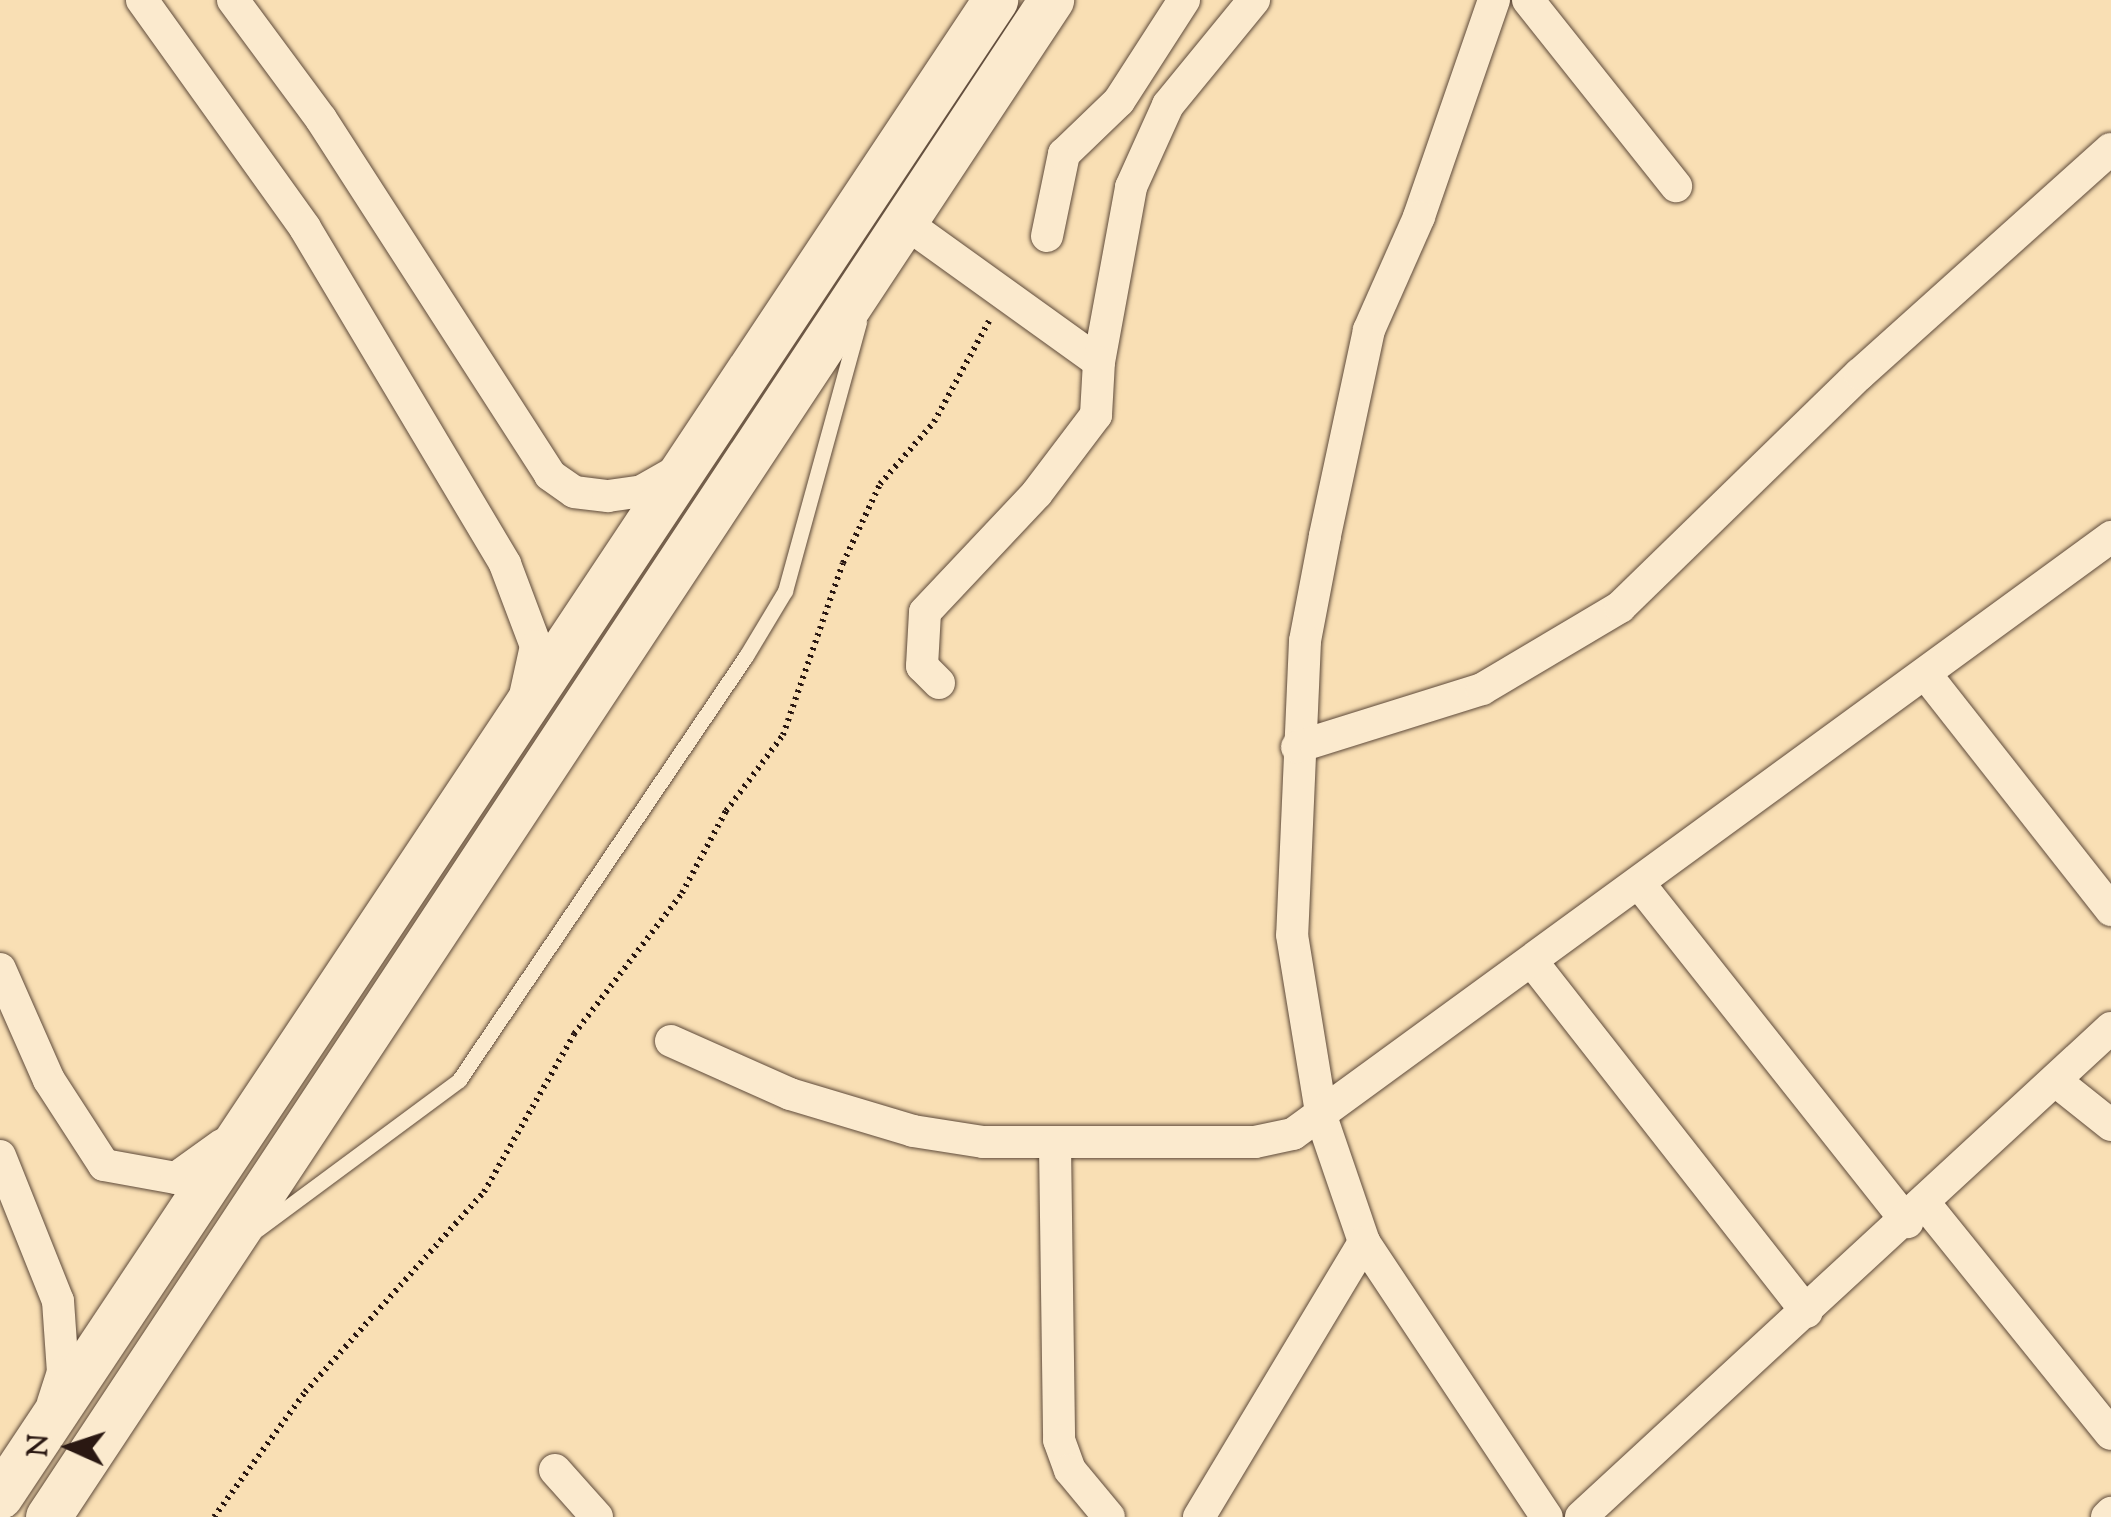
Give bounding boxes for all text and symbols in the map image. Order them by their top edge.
north arrow [20,1397,120,1497]
text: N [19,1433,61,1458]

